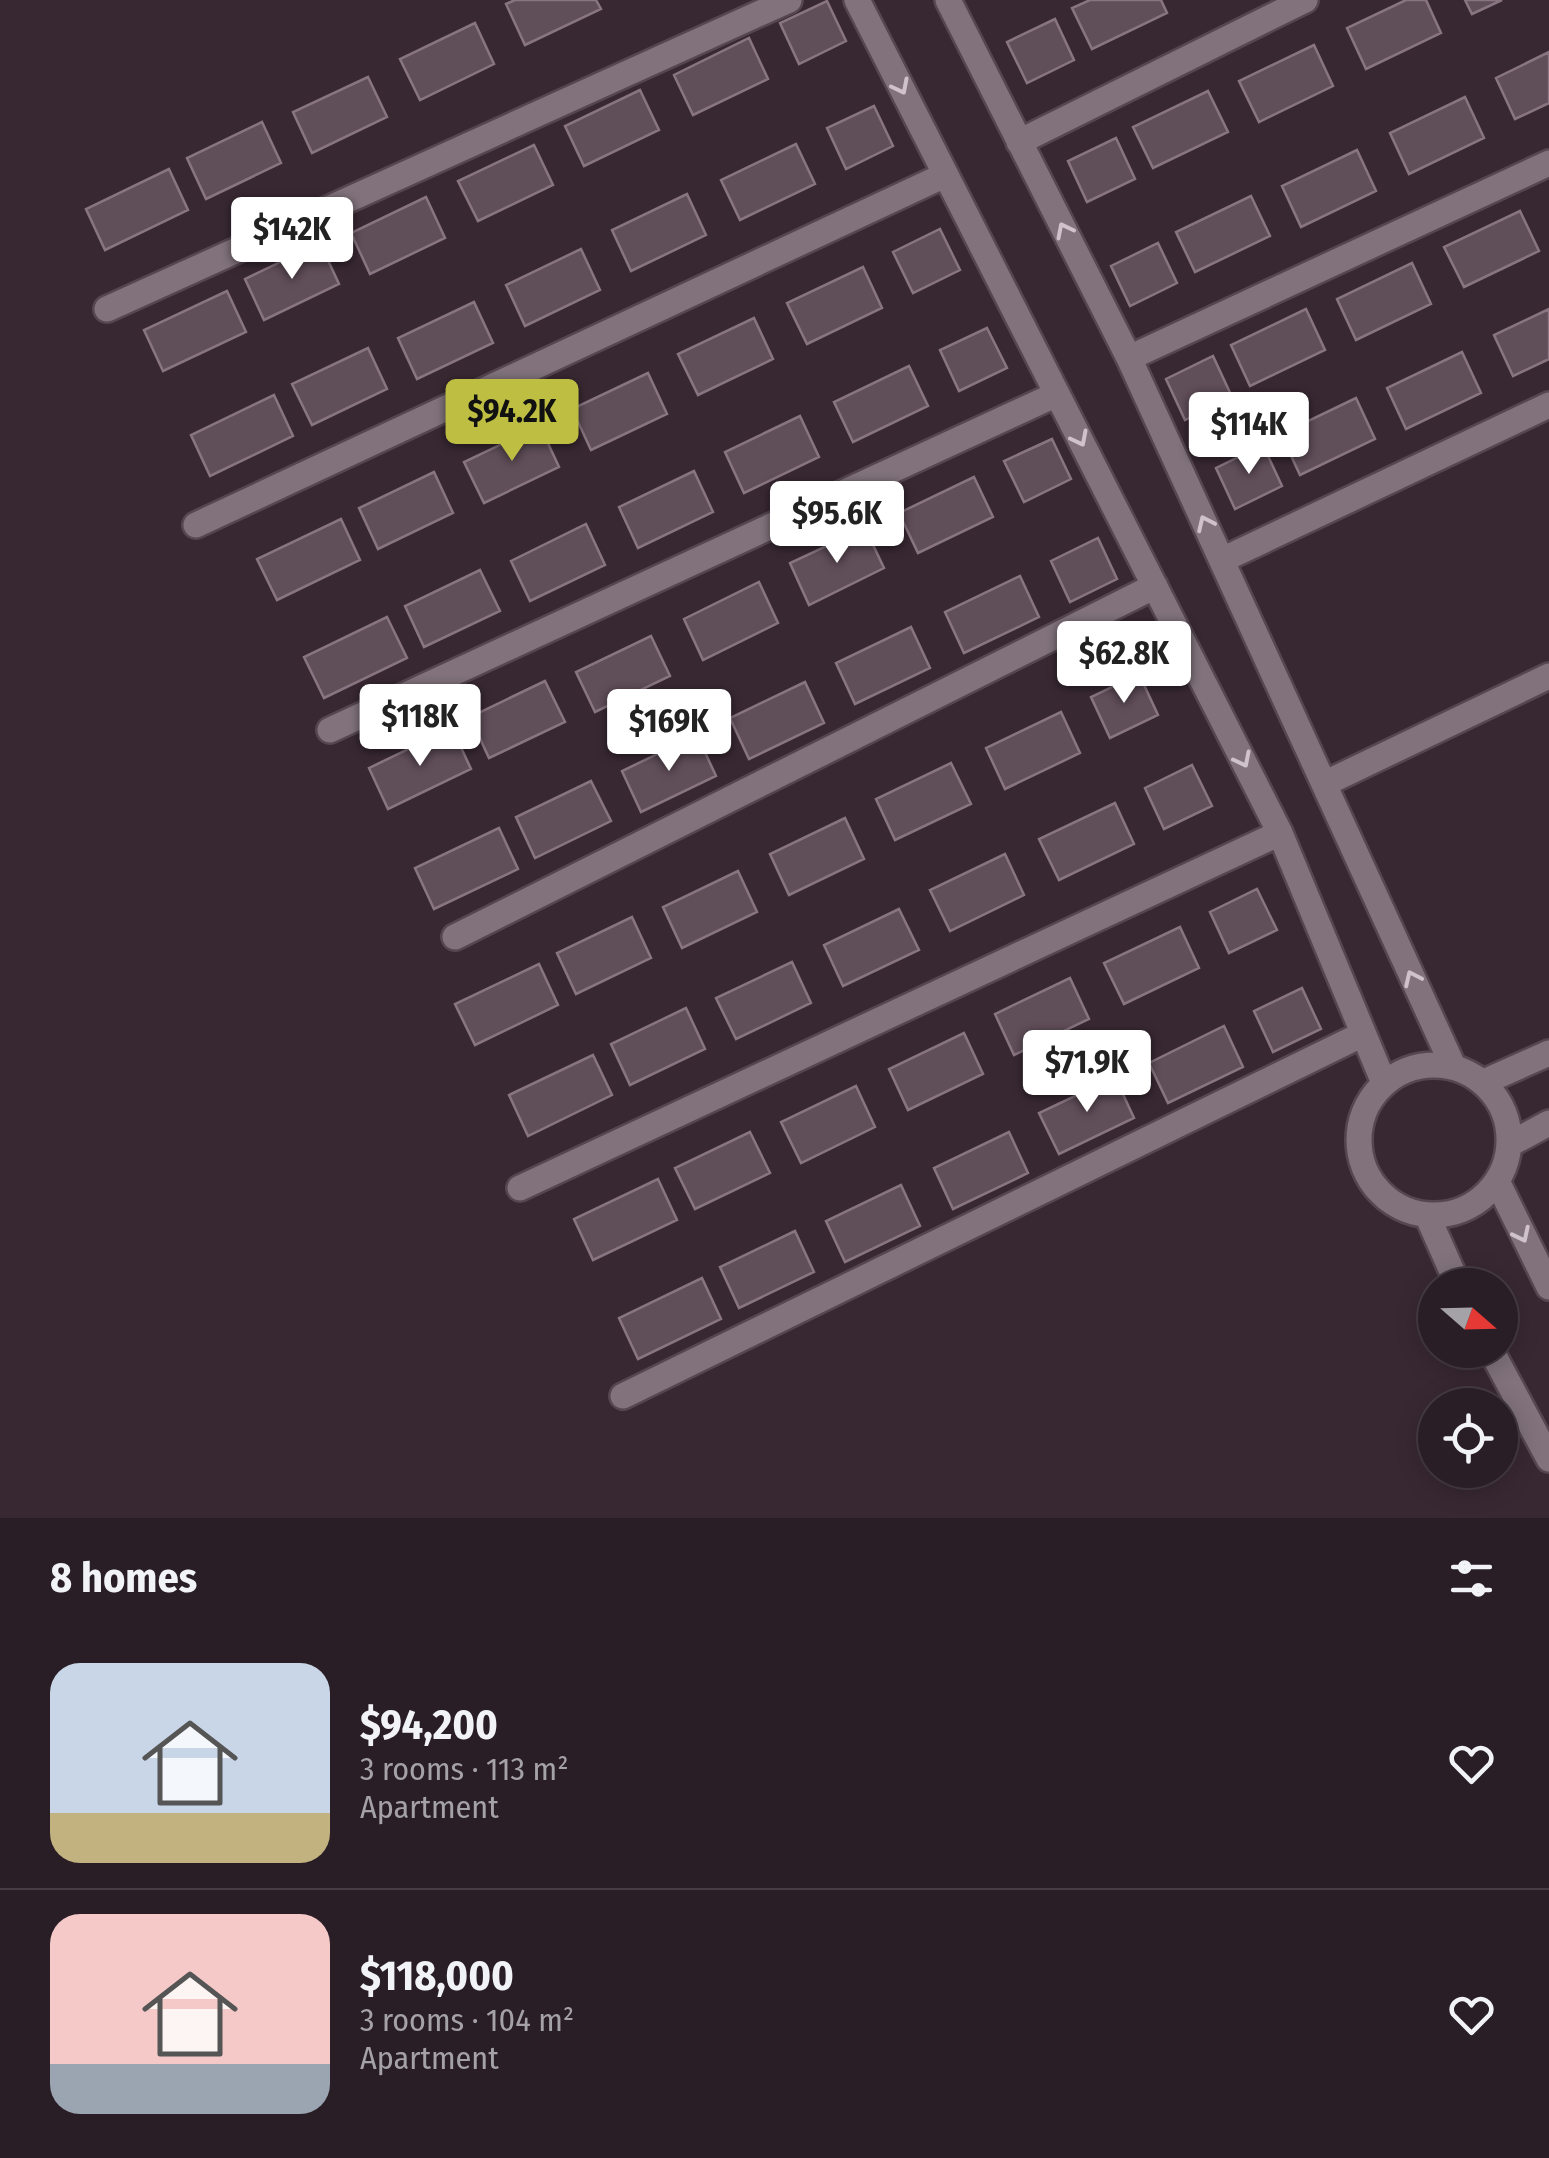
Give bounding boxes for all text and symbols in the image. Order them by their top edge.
one-way arrow [889,77,909,95]
pin: $142K [222,197,362,282]
text: $142K [253,210,331,248]
one-way arrow [1057,222,1076,240]
pin: $94.2K [431,379,593,464]
text: $94.2K [468,392,556,430]
pin: $114K [1179,392,1319,477]
text: $114K [1211,405,1287,443]
one-way arrow [1068,428,1087,446]
pin: $95.6K [756,481,918,566]
text: $95.6K [792,494,882,532]
one-way arrow [1197,515,1217,533]
pin: $62.8K [1043,621,1205,706]
text: $62.8K [1079,634,1169,672]
pin: $118K [350,684,490,769]
pin: $169K [599,689,739,774]
text: $118K [382,697,458,735]
text: $169K [629,702,709,740]
one-way arrow [1231,749,1250,767]
one-way arrow [1404,970,1424,988]
pin: $71.9K [1006,1030,1168,1115]
text: $71.9K [1045,1043,1129,1081]
one-way arrow [1510,1224,1529,1242]
north arrow [1418,1268,1518,1368]
map controls [1418,1268,1518,1488]
button: locate [1418,1388,1518,1488]
icon: filters [1444,1551,1499,1606]
text: 8 homes [50,1553,197,1603]
text: $94,200 [360,1700,498,1750]
icon: home [130,1703,250,1823]
icon: heart [1444,1736,1499,1791]
text: 3 rooms · 113 m² [360,1750,568,1788]
text: Apartment [360,1788,499,1826]
text: $118,000 [360,1951,514,2001]
icon: home [130,1954,250,2074]
icon: heart [1444,1987,1499,2042]
text: 3 rooms · 104 m² [360,2001,574,2039]
text: Apartment [360,2039,499,2077]

